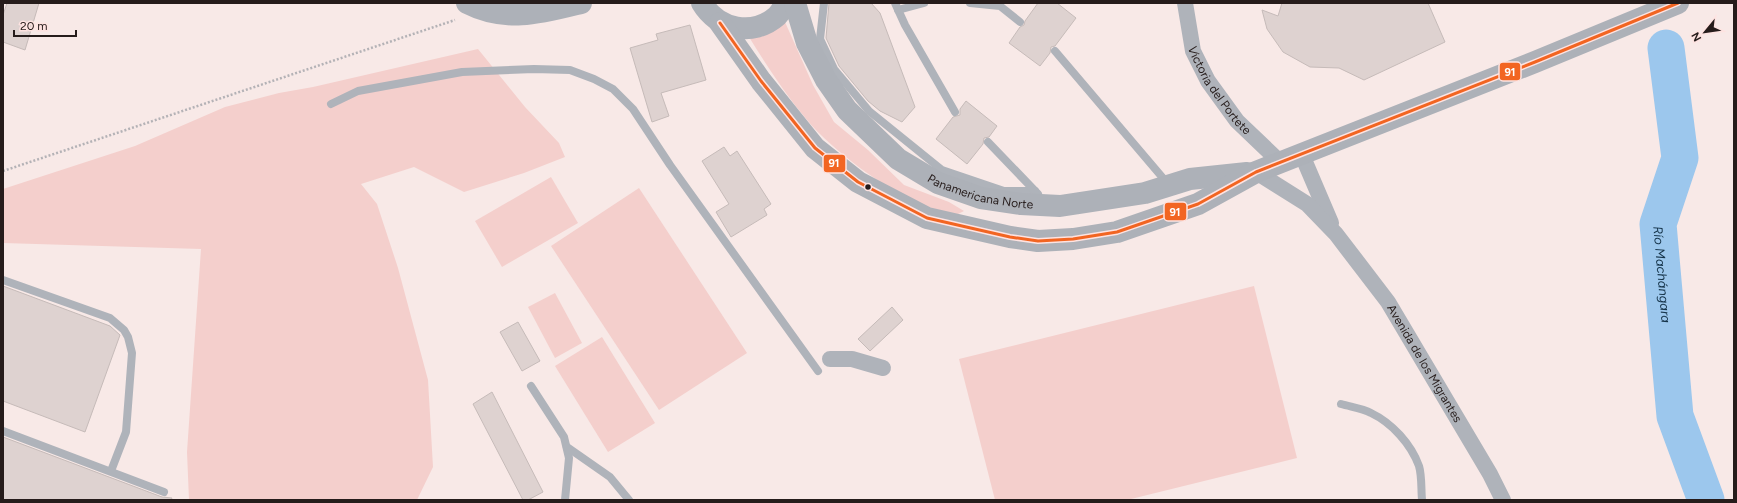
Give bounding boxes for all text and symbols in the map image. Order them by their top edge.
scale bar [14,12,76,38]
north arrow [1685,12,1725,52]
text: 20 m [20,19,48,33]
text: N [1689,30,1704,43]
street label: Victoria del Portete [1185,45,1254,138]
line badge: 91 [1499,62,1521,81]
text: 91 [1504,66,1516,79]
line badge: 91 [823,154,846,173]
text: 91 [828,157,840,170]
street label: Panamericana Norte [925,171,1034,212]
unlabelled marker [863,182,873,192]
line badge: 91 [1164,202,1187,221]
text: 91 [1169,206,1181,219]
water label: Río Machángara [1650,225,1674,324]
street label: Avenida de los Migrantes [1384,302,1465,425]

